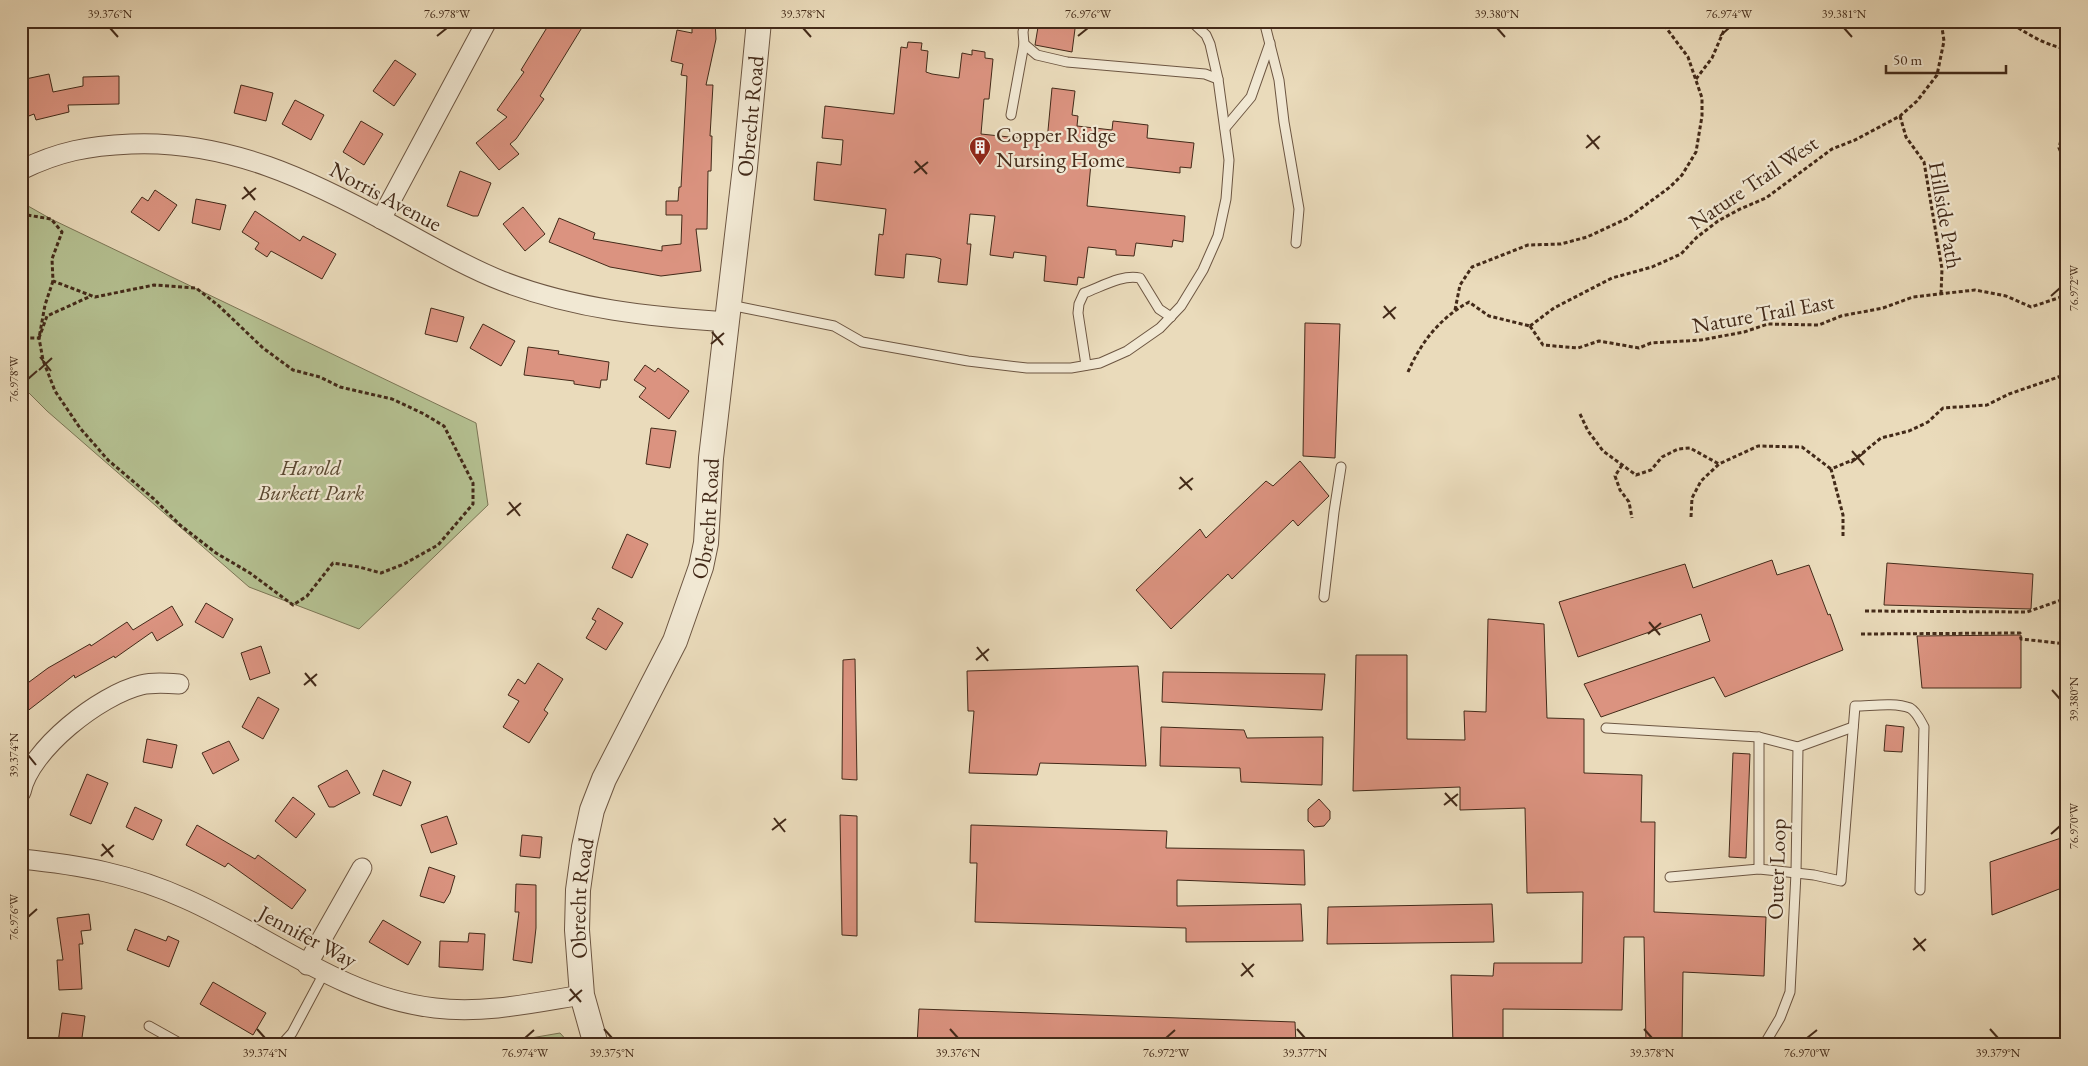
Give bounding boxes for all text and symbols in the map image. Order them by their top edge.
text: 39.376°N [88,6,133,22]
text: 76.978°W [424,6,471,22]
text: 39.378°N [781,6,826,22]
text: 76.976°W [1065,6,1112,22]
text: 39.380°N [1475,6,1520,22]
text: 76.974°W [1706,6,1753,22]
text: 39.381°N [1822,6,1867,22]
scale bar [1886,42,2006,74]
text: 50 m [1893,50,1922,69]
street label: Obrecht Road [730,53,771,178]
place label: Copper Ridge Nursing Home [996,120,1125,174]
street label: Nature Trail West [1683,129,1823,236]
building icon: Copper Ridge Nursing Home [968,135,992,166]
street label: Norris Avenue [325,155,447,238]
street label: Hillside Path [1922,159,1969,271]
text: 76.972°W [2066,264,2082,311]
street label: Nature Trail East [1690,287,1836,340]
text: 76.978°W [6,355,22,402]
park label: Harold Burkett Park [257,453,364,507]
street label: Obrecht Road [684,456,726,583]
text: 39.380°N [2066,676,2082,721]
text: 39.374°N [6,732,22,777]
text: 76.970°W [2066,802,2082,849]
street label: Outer Loop [1760,818,1793,920]
street label: Obrecht Road [563,834,601,960]
text: 76.976°W [6,893,22,940]
street label: Jennifer Way [252,897,362,975]
text: 39.374°N [243,1045,288,1061]
text: 76.974°W [502,1045,549,1061]
text: 39.375°N [590,1045,635,1061]
text: 39.376°N [936,1045,981,1061]
text: 76.972°W [1143,1045,1190,1061]
text: 39.377°N [1283,1045,1328,1061]
text: 39.378°N [1630,1045,1675,1061]
text: 76.970°W [1784,1045,1831,1061]
text: 39.379°N [1976,1045,2021,1061]

